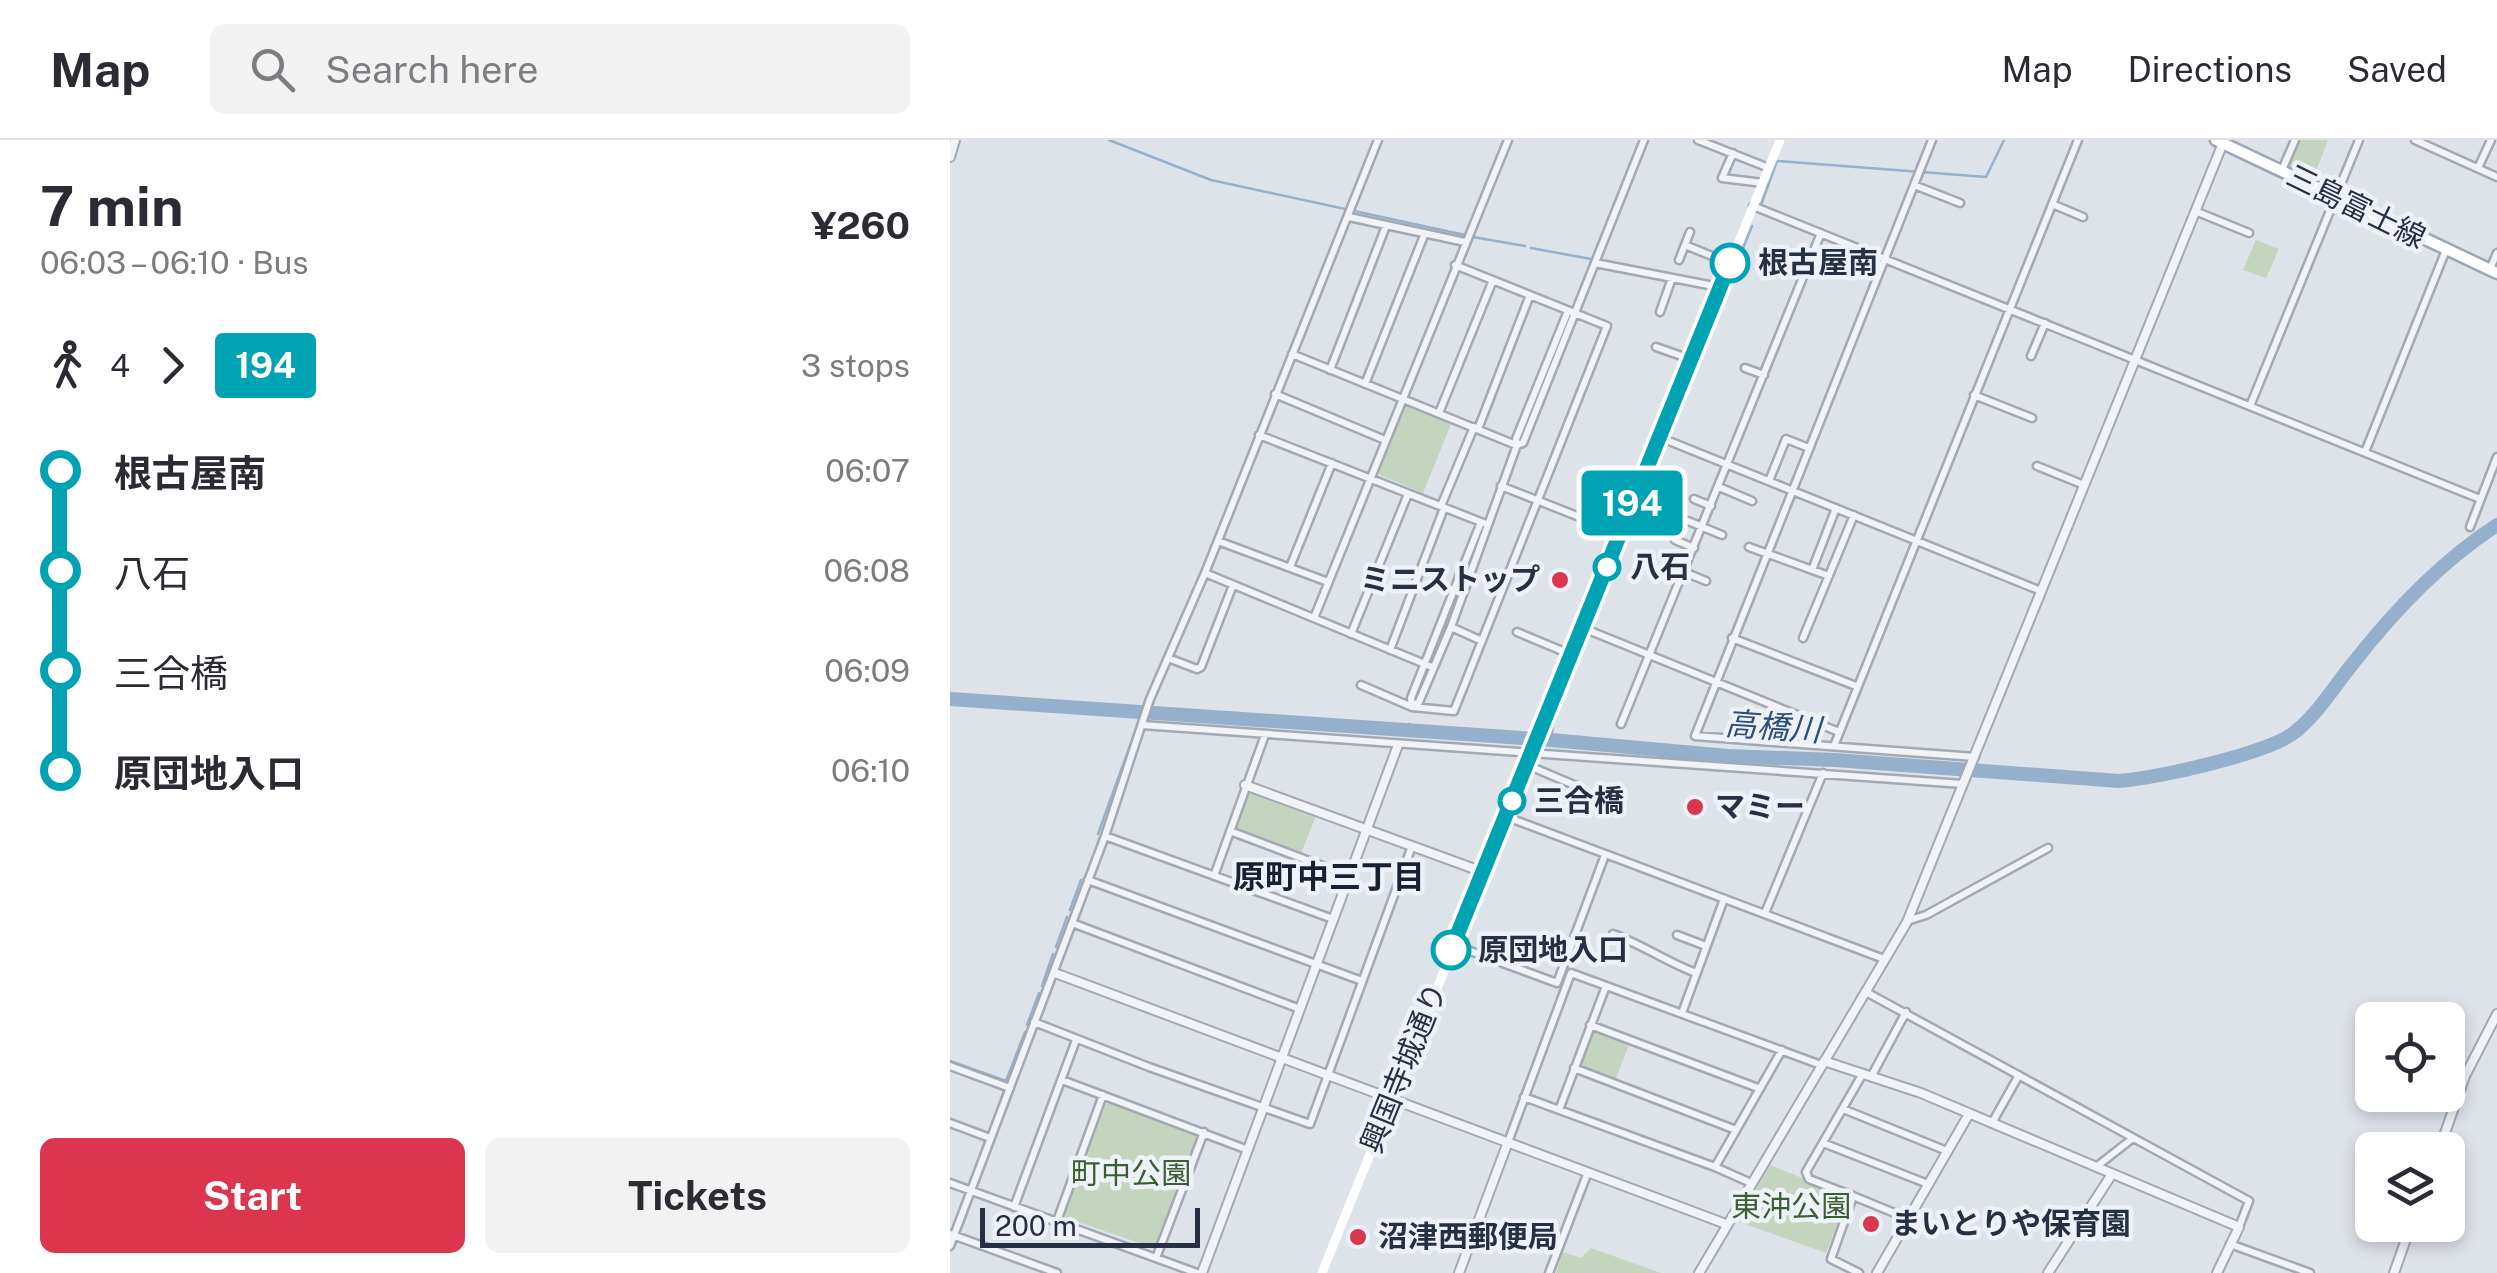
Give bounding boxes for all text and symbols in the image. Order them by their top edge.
search box [210,24,910,114]
text: Map [50,41,150,98]
icon: search [245,42,300,97]
text: Search here [325,47,539,92]
text: Map [2001,49,2072,90]
text: Directions [2127,49,2292,90]
text: Saved [2347,49,2447,90]
street label: 三島富士線 [2281,157,2432,255]
text: 7 min [40,174,184,238]
text: ¥260 [811,203,910,248]
text: 06:03 – 06:10 · Bus [40,244,309,281]
marker: 根古屋南 [1711,244,1749,282]
place label: 根古屋南 [1758,244,1878,280]
icon: walk [40,338,95,393]
icon: forward [145,338,200,393]
text: 194 [235,345,296,386]
text: 4 [110,347,130,384]
text: 3 stops [801,347,910,384]
text: 根古屋南 [114,451,266,496]
text: 06:07 [825,452,910,489]
line badge: 194 [1574,470,1690,536]
text: 194 [1602,483,1662,524]
place label: 八石 [1630,548,1690,584]
text: 八石 [114,551,190,596]
text: 06:08 [823,552,910,589]
marker: 八石 [1594,554,1620,580]
place label: ミニストップ [1360,561,1540,597]
marker: ミニストップ [1549,569,1571,591]
text: 三合橋 [114,651,228,696]
text: 06:09 [824,652,910,689]
water label: 高橋川 [1724,705,1825,749]
text: 原団地入口 [114,751,304,796]
text: 06:10 [831,752,910,789]
place label: 三合橋 [1534,782,1624,818]
marker: 三合橋 [1499,788,1525,814]
place label: マミー [1715,788,1805,824]
marker: マミー [1684,796,1706,818]
district label: 原町中三丁目 [1233,858,1425,895]
marker: 原団地入口 [1432,931,1470,969]
place label: 原団地入口 [1478,931,1628,967]
street label: 興国寺城通り [1353,977,1453,1158]
map controls [2355,1002,2465,1242]
button: locate [2355,1002,2465,1112]
button: layers [2355,1132,2465,1242]
button: Start [40,1138,465,1253]
button: Tickets [485,1138,910,1253]
park label: 町中公園 [1071,1155,1191,1191]
park label: 東沖公園 [1731,1188,1851,1224]
scale bar [980,1203,1200,1248]
place label: まいとりや保育園 [1891,1205,2131,1241]
text: 200 m [995,1209,1077,1242]
marker: まいとりや保育園 [1860,1213,1882,1235]
place label: 沼津西郵便局 [1378,1218,1558,1254]
marker: 沼津西郵便局 [1347,1226,1369,1248]

